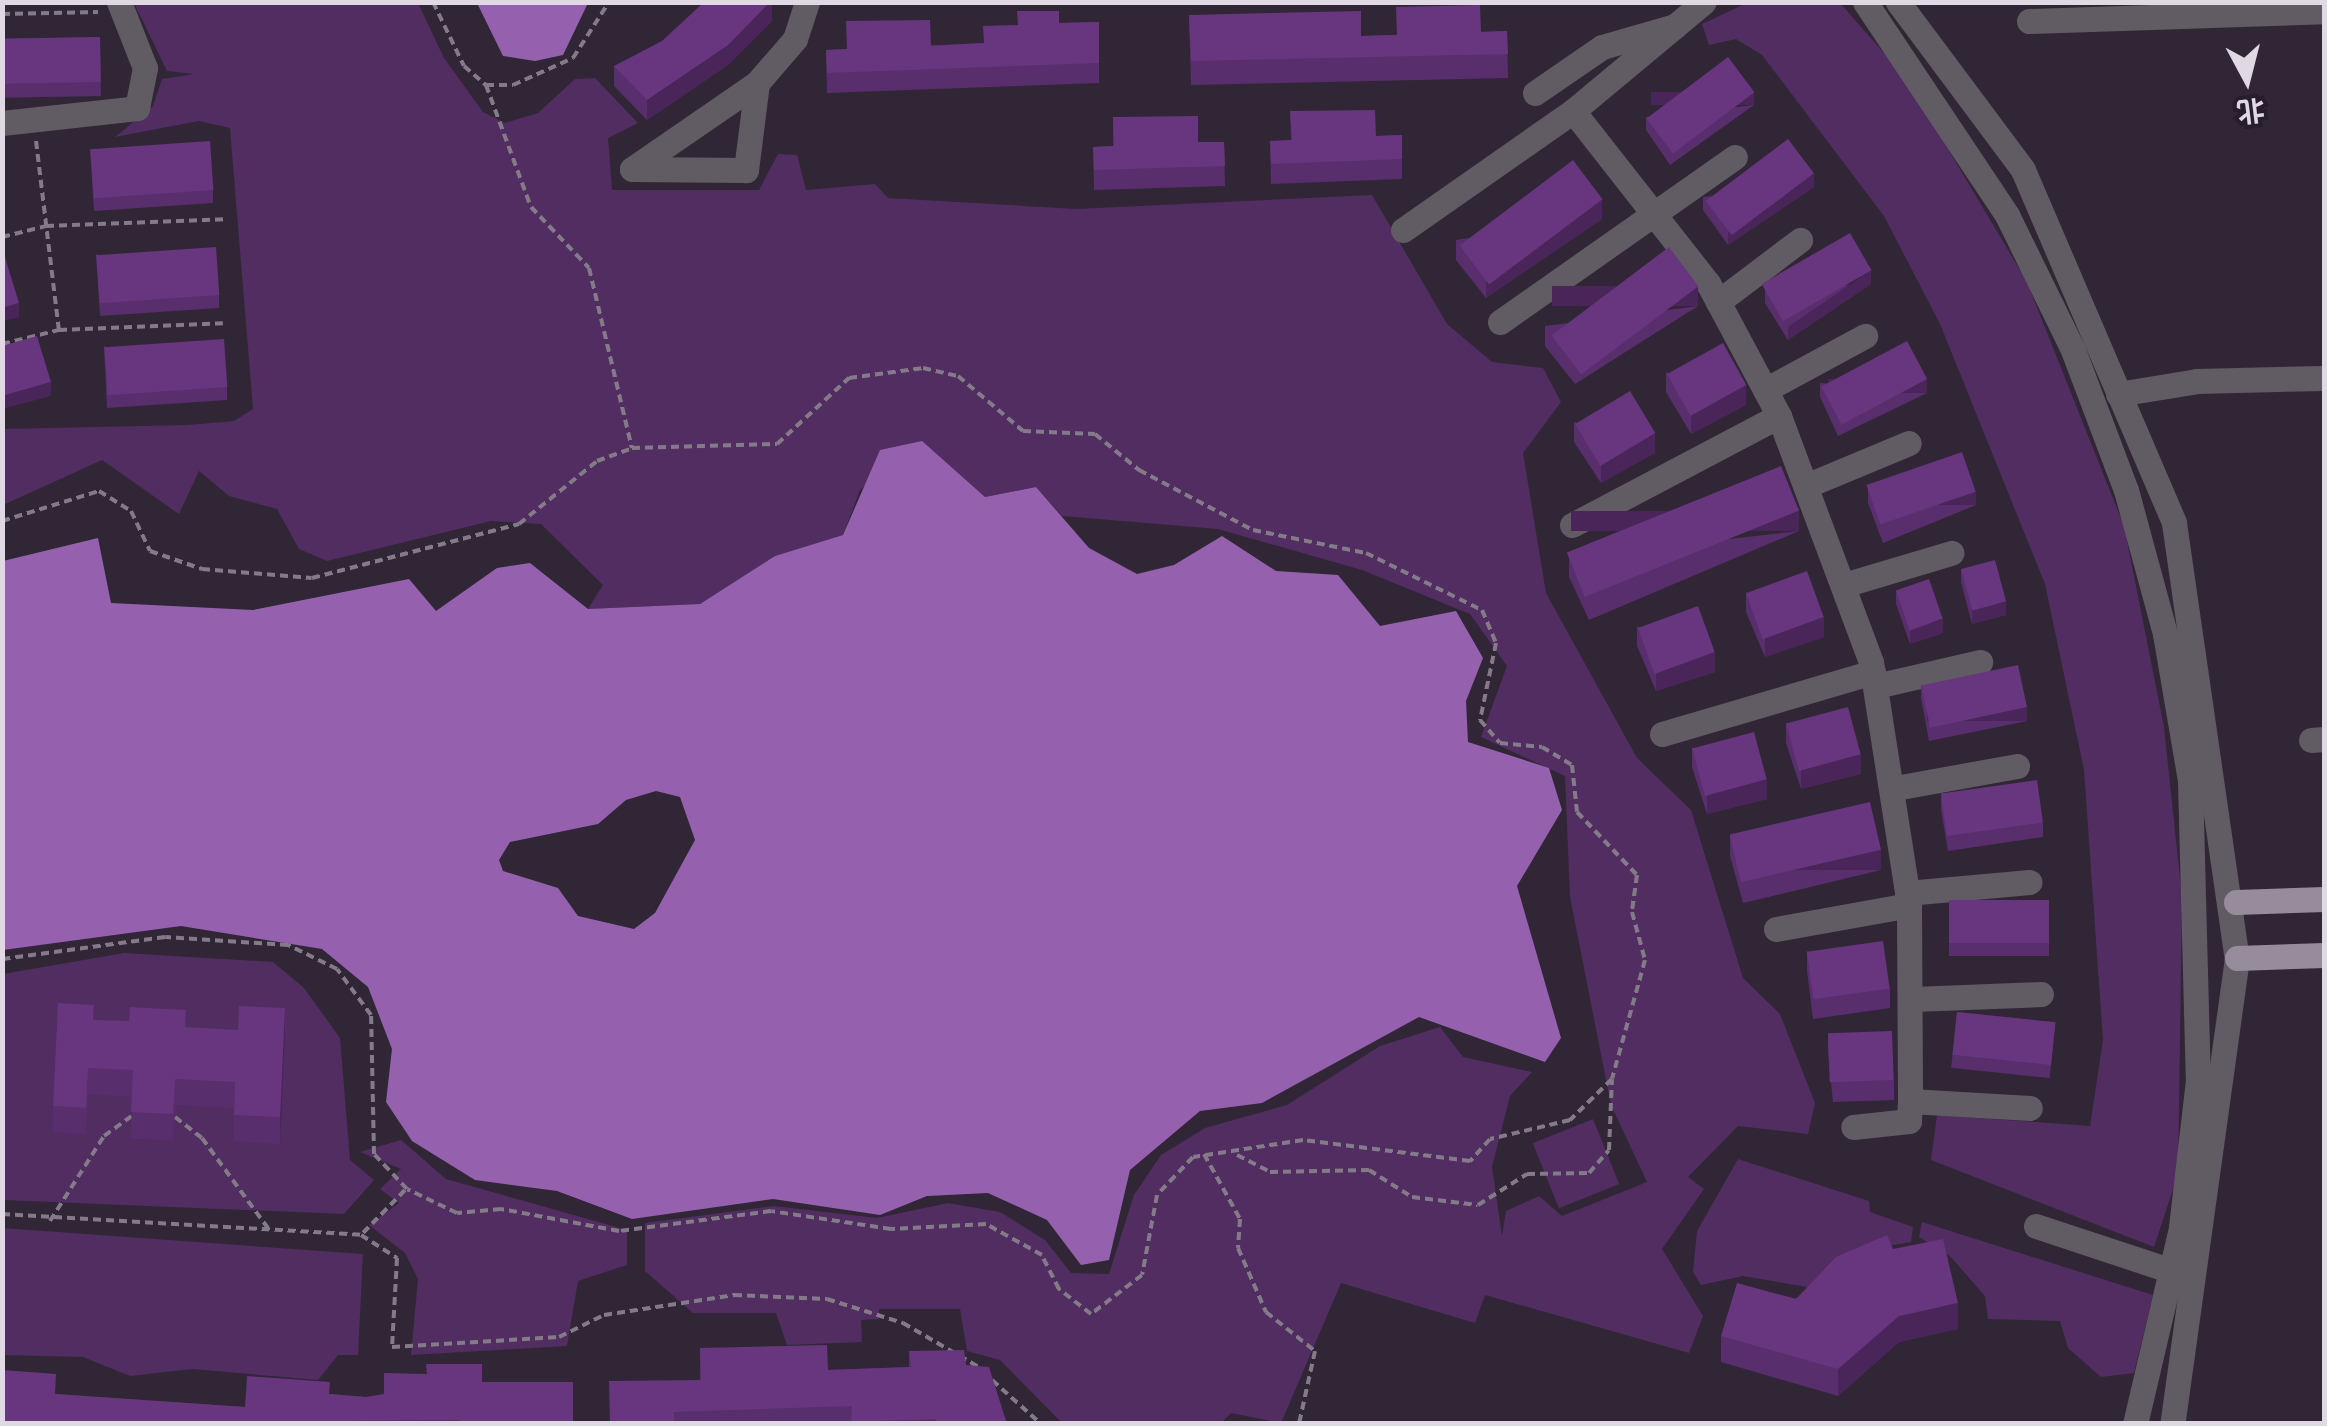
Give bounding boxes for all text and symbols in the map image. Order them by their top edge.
north arrow [2197,30,2297,130]
text: 北 [2235,93,2267,127]

